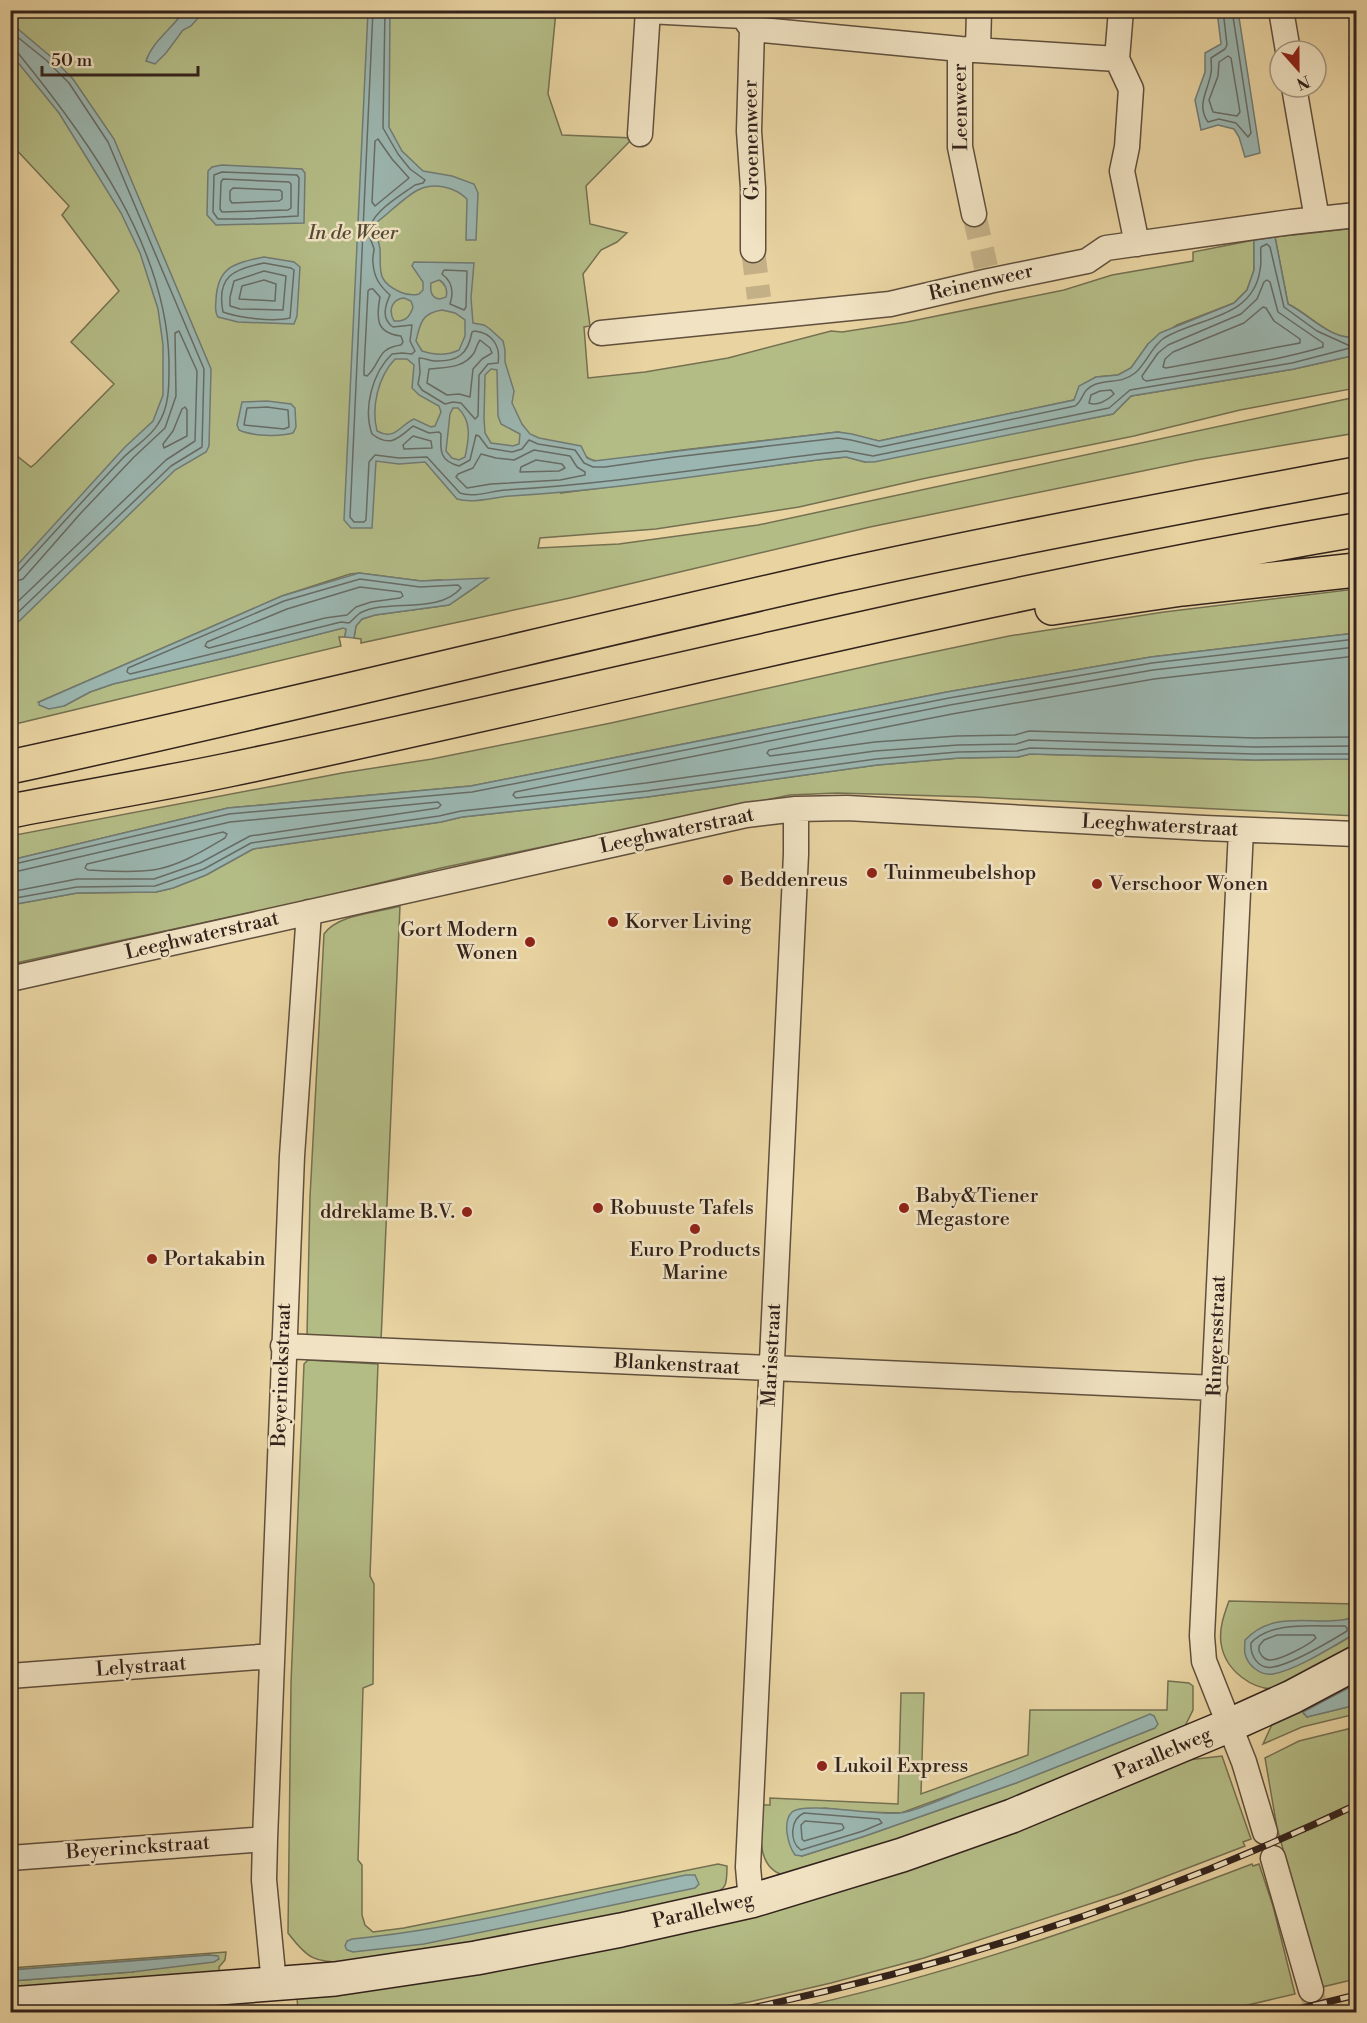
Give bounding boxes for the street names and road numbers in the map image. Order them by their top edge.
street label: Leenweer [948,63,974,151]
street label: Groenenweer [738,79,766,201]
street label: Reinenweer [926,259,1036,307]
street label: Leeghwaterstraat [598,802,756,860]
street label: Leeghwaterstraat [1081,809,1239,843]
street label: Leeghwaterstraat [123,906,281,966]
street label: Ringersstraat [1202,1275,1232,1397]
street label: Beyerinckstraat [267,1302,297,1449]
street label: Marisstraat [757,1302,787,1408]
street label: Blankenstraat [612,1349,741,1381]
street label: Lelystraat [95,1651,187,1683]
street label: Parallelweg [1111,1722,1216,1786]
street label: Beyerinckstraat [64,1830,211,1866]
street label: Parallelweg [650,1887,757,1935]

